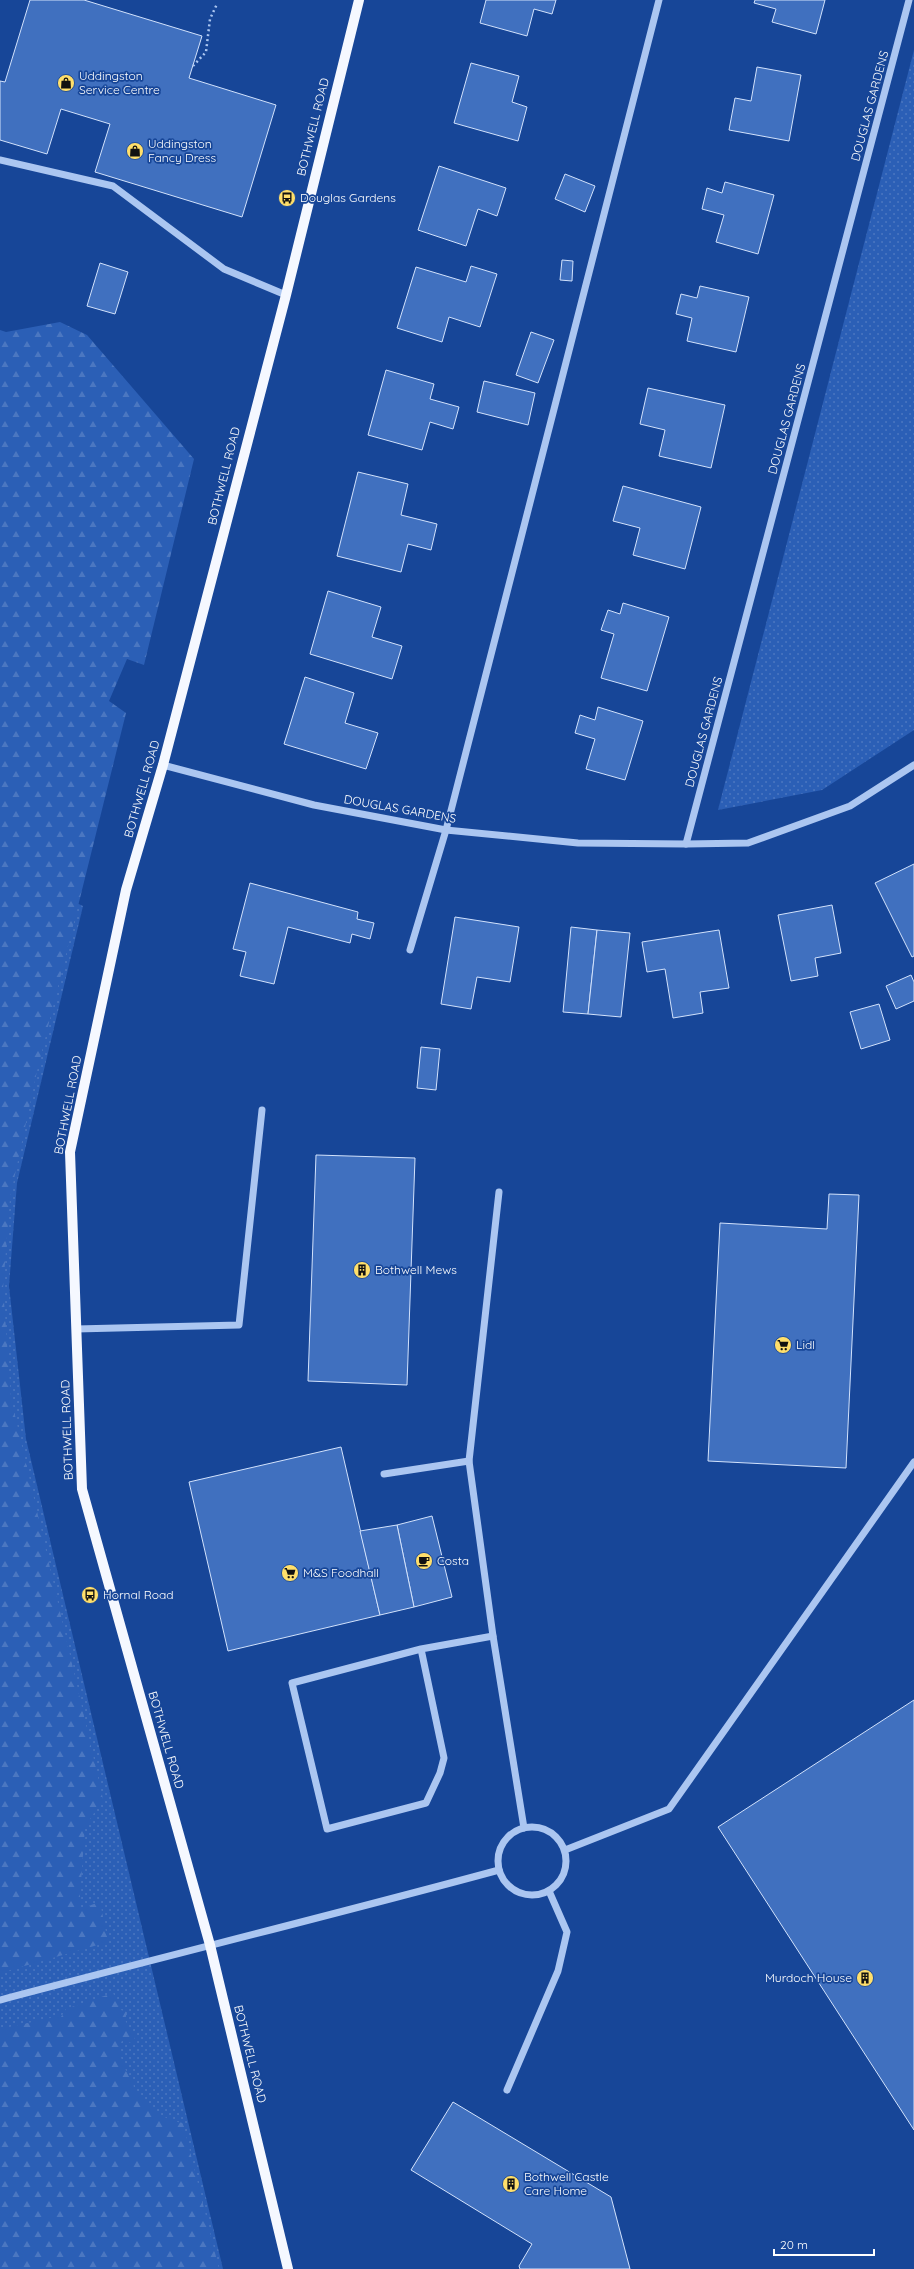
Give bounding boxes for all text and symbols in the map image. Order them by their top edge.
street label: DOUGLAS GARDENS [848,49,892,163]
place label: Uddingston Service Centre [79,68,160,97]
shop icon: Uddingston Service Centre [56,73,76,93]
street label: BOTHWELL ROAD [293,76,332,177]
place label: Uddingston Fancy Dress [148,136,216,165]
shop icon: Uddingston Fancy Dress [125,141,145,161]
bus stop icon: Douglas Gardens [277,188,297,208]
place label: Douglas Gardens [300,190,396,205]
street label: DOUGLAS GARDENS [765,362,809,476]
street label: BOTHWELL ROAD [204,425,243,526]
street label: DOUGLAS GARDENS [682,675,726,789]
street label: BOTHWELL ROAD [120,738,163,839]
street label: DOUGLAS GARDENS [343,791,458,826]
street label: BOTHWELL ROAD [51,1054,85,1156]
building icon: Bothwell Mews [352,1260,372,1280]
place label: Bothwell Mews [375,1262,457,1277]
supermarket icon: Lidl [773,1335,793,1355]
place label: Lidl [796,1337,815,1352]
street label: BOTHWELL ROAD [57,1379,76,1481]
cafe icon: Costa [414,1551,434,1571]
place label: Costa [437,1553,469,1568]
supermarket icon: M&S Foodhall [280,1563,300,1583]
place label: M&S Foodhall [303,1565,379,1580]
bus stop icon: Hornal Road [80,1585,100,1605]
place label: Hornal Road [103,1587,174,1602]
street label: BOTHWELL ROAD [145,1689,188,1791]
building icon: Murdoch House [855,1968,875,1988]
place label: Murdoch House [765,1970,852,1985]
street label: BOTHWELL ROAD [231,2003,270,2105]
place label: Bothwell Castle Care Home [524,2169,609,2198]
building icon: Bothwell Castle Care Home [501,2174,521,2194]
scale bar [774,2231,874,2257]
text: 20 m [780,2237,808,2252]

